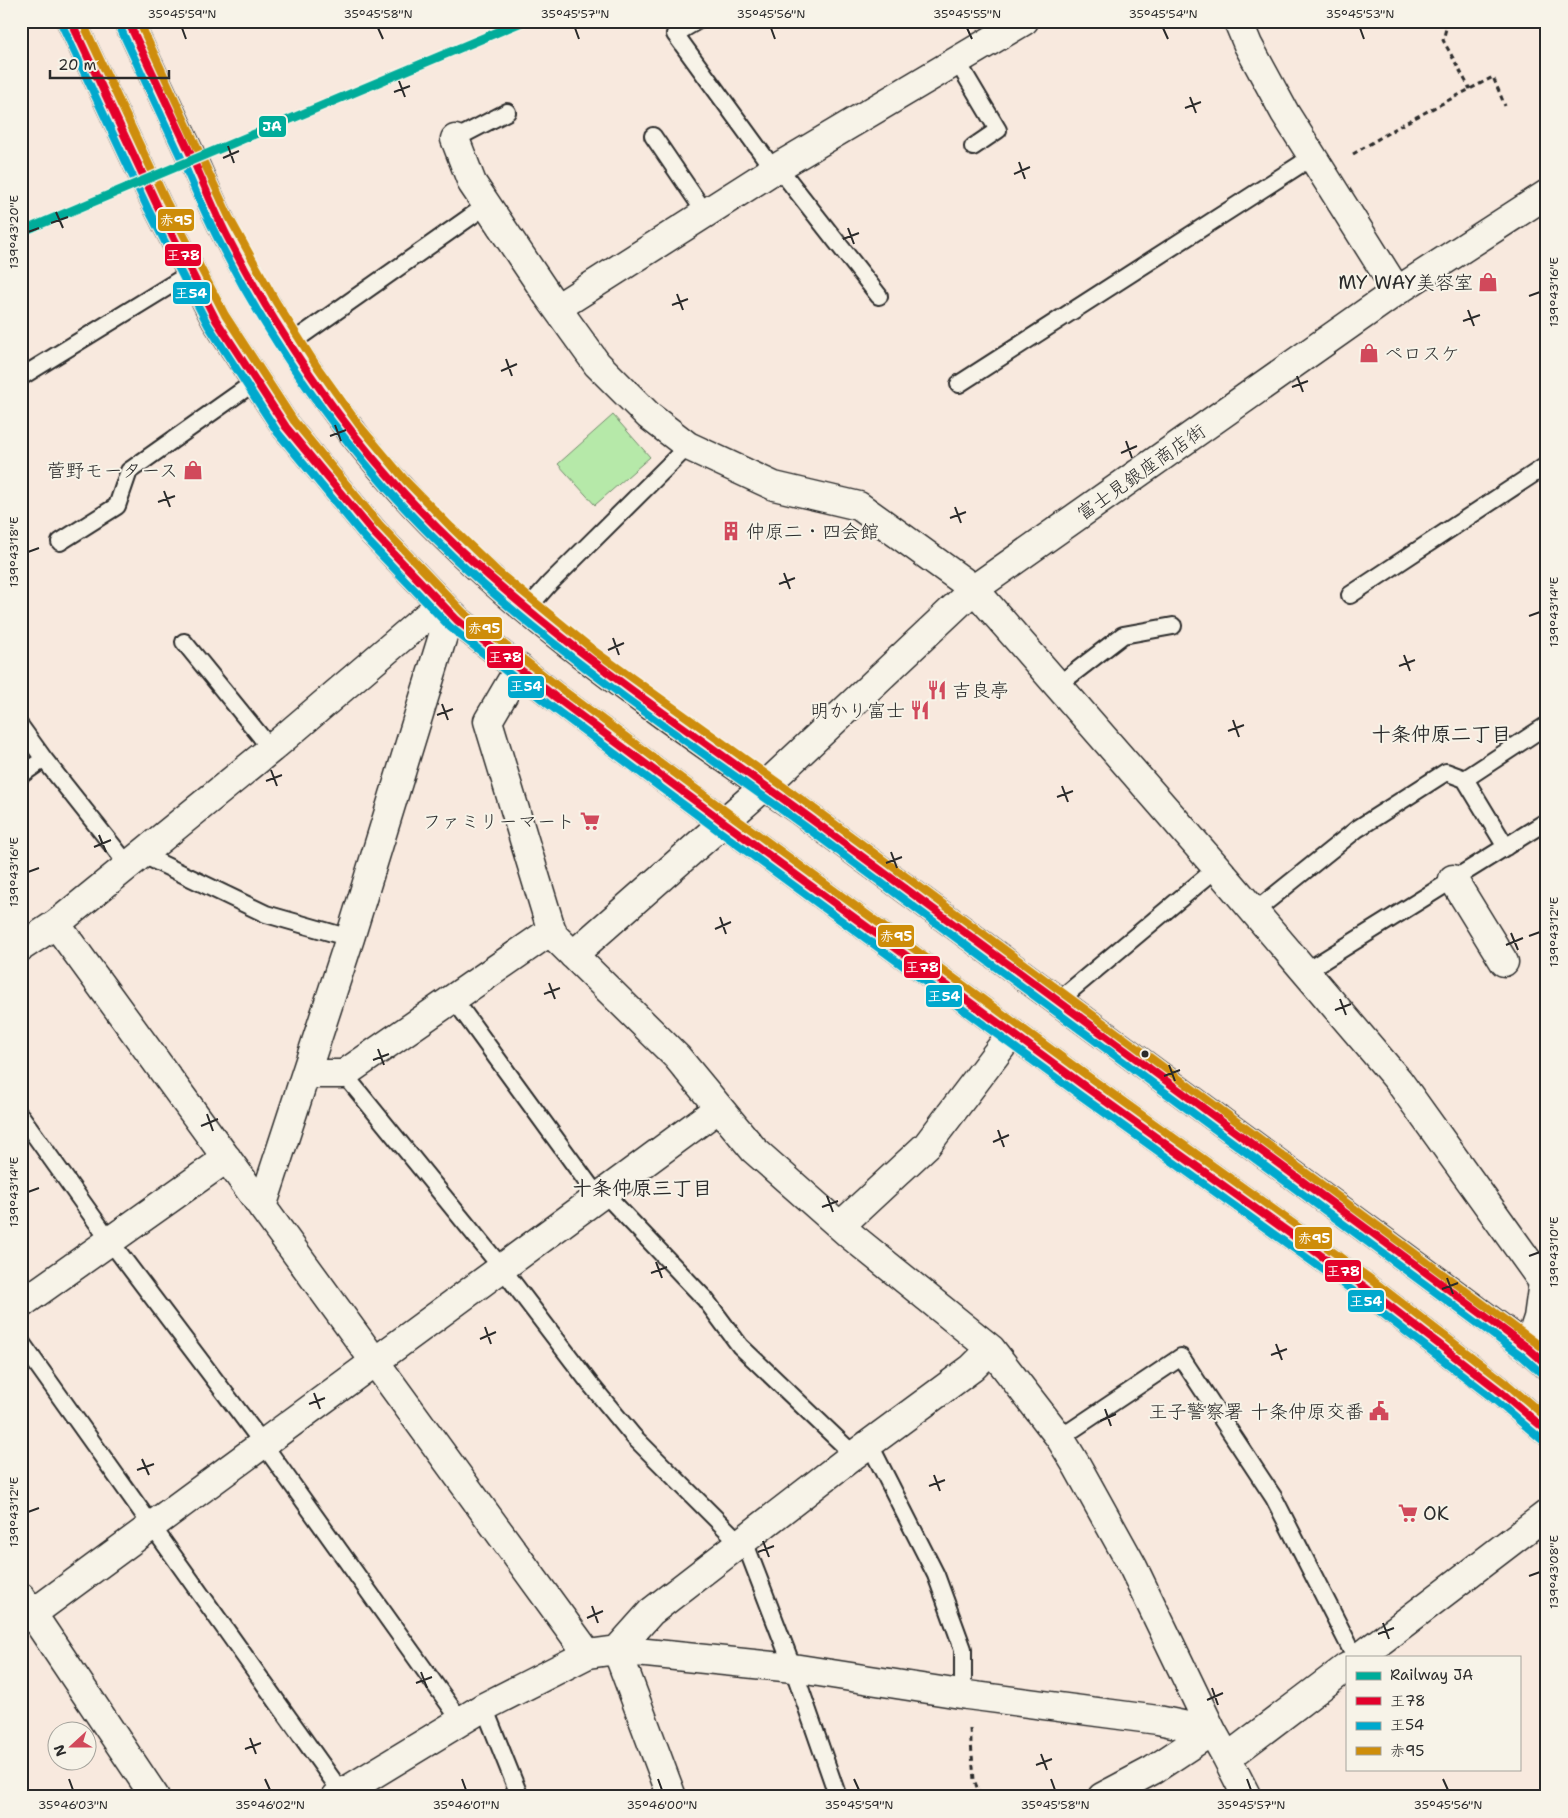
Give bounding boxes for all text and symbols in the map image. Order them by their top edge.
text: 35°45'59"N [148,6,217,22]
text: 35°45'58"N [343,6,413,22]
text: 35°45'57"N [541,6,610,22]
text: 35°45'56"N [737,6,805,22]
text: 35°45'55"N [933,6,1001,22]
text: 35°45'54"N [1128,6,1198,22]
text: 35°45'53"N [1326,6,1394,22]
scale bar [50,48,169,80]
text: 20 m [58,55,97,75]
line badge: JA [258,115,287,138]
text: JA [262,117,282,135]
text: 139°43'20"E [6,195,22,269]
line badge: 赤95 [157,208,195,232]
text: 赤95 [160,211,193,229]
line badge: 王78 [164,243,202,267]
text: 王78 [166,246,200,264]
text: 139°43'16"E [1546,257,1562,327]
place label: MY WAY美容室 [1338,270,1473,295]
shop icon: MY WAY美容室 [1477,271,1499,293]
line badge: 王54 [172,281,211,305]
text: 王54 [175,284,207,302]
place label: ペロスケ [1384,341,1460,366]
shop icon: ペロスケ [1358,342,1380,364]
street label: 富士見銀座商店街 [1072,418,1210,526]
place label: 菅野モータース [47,458,178,483]
shop icon: 菅野モータース [182,459,204,481]
text: 139°43'18"E [6,517,22,587]
place label: 仲原二・四会館 [746,519,879,544]
building icon: 仲原二・四会館 [720,520,742,542]
text: 139°43'14"E [1546,577,1562,647]
line badge: 赤95 [465,616,503,640]
text: 赤95 [468,619,501,637]
line badge: 王78 [486,645,524,669]
text: 王78 [488,648,522,666]
line badge: 王54 [507,675,545,699]
text: 王54 [510,677,542,695]
place label: 吉良亭 [952,678,1009,703]
restaurant icon: 吉良亭 [926,679,948,701]
place label: 明かり富士 [810,698,905,723]
restaurant icon: 明かり富士 [909,699,931,721]
district label: 十条仲原二丁目 [1371,721,1511,747]
place label: ファミリーマート [423,809,575,834]
supermarket icon: ファミリーマート [579,810,601,832]
text: 139°43'16"E [6,837,22,907]
text: 139°43'12"E [1546,897,1562,967]
line badge: 赤95 [877,924,915,948]
text: 赤95 [880,927,913,945]
line badge: 王78 [903,955,941,979]
text: 王78 [905,958,939,976]
line badge: 王54 [925,984,963,1008]
text: 王54 [928,987,960,1005]
unlabelled marker [1140,1049,1150,1059]
text: 139°43'14"E [6,1157,22,1227]
district label: 十条仲原三丁目 [572,1175,712,1201]
text: 139°43'10"E [1546,1216,1562,1288]
line badge: 赤95 [1294,1226,1333,1250]
text: 赤95 [1298,1229,1331,1247]
line badge: 王78 [1324,1259,1362,1283]
text: 王78 [1326,1262,1360,1280]
line badge: 王54 [1347,1289,1385,1313]
text: 王54 [1350,1292,1382,1310]
place label: 王子警察署 十条仲原交番 [1149,1399,1364,1424]
public building icon: 王子警察署 十条仲原交番 [1368,1400,1390,1422]
text: 139°43'12"E [6,1477,22,1547]
place label: OK [1423,1501,1449,1526]
supermarket icon: OK [1397,1502,1419,1524]
text: 139°43'08"E [1546,1535,1562,1609]
legend [1346,1656,1520,1770]
text: Railway JA [1390,1665,1473,1685]
text: 王78 [1390,1691,1425,1711]
text: 王54 [1390,1715,1424,1735]
north arrow [48,1720,98,1770]
text: 赤95 [1390,1741,1424,1761]
text: N [49,1742,70,1759]
text: 35°46'03"N [38,1797,108,1813]
text: 35°46'02"N [235,1797,305,1813]
text: 35°46'01"N [432,1797,500,1813]
text: 35°46'00"N [627,1797,697,1813]
text: 35°45'59"N [825,1797,894,1813]
text: 35°45'58"N [1020,1797,1090,1813]
text: 35°45'57"N [1217,1797,1286,1813]
text: 35°45'56"N [1414,1797,1482,1813]

